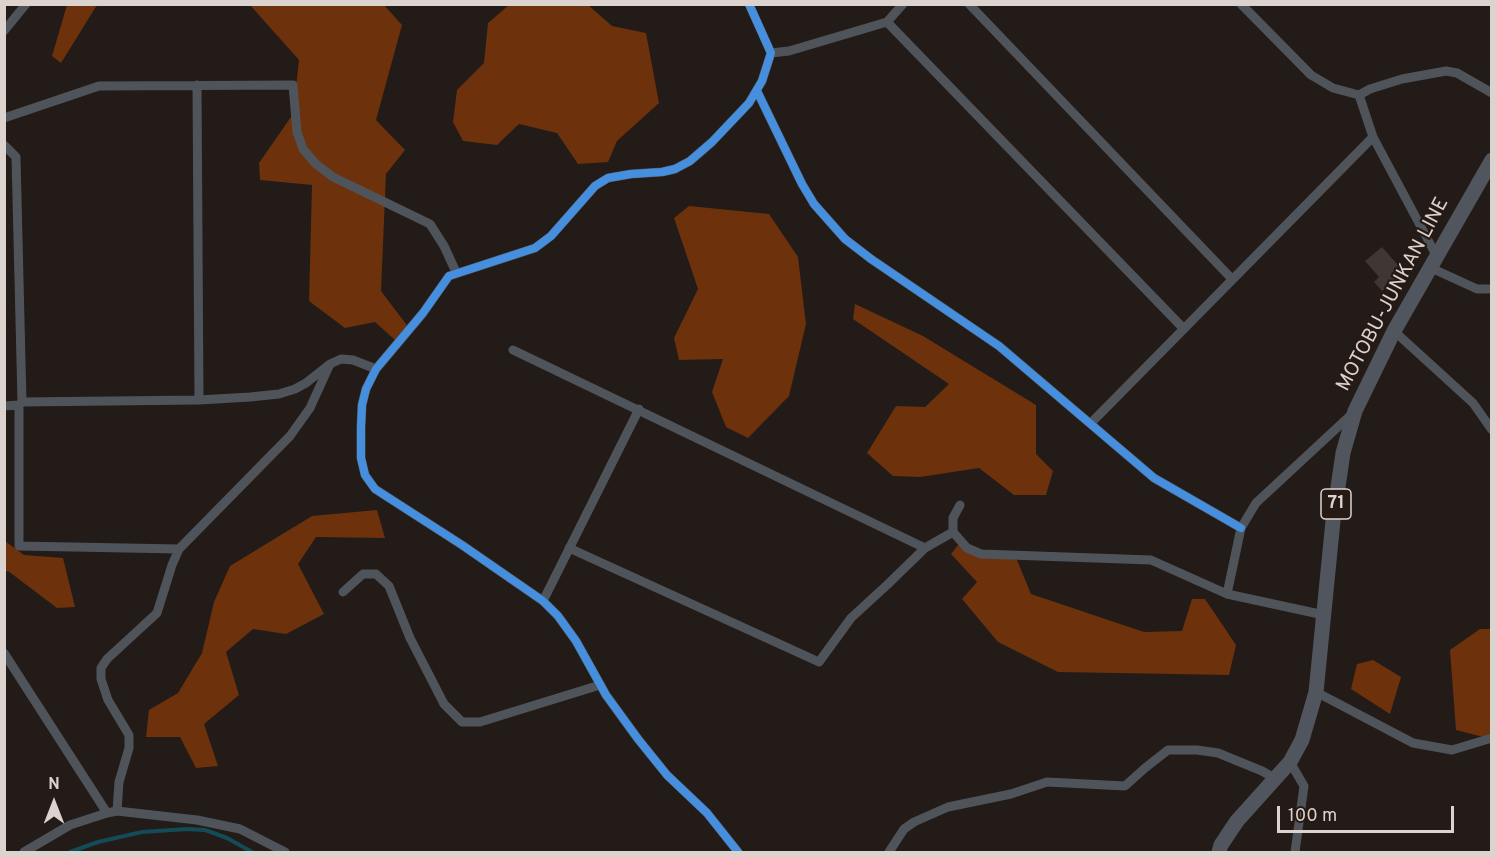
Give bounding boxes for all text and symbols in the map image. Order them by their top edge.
street label: MOTOBU-JUNKAN LINE [1333,194,1455,396]
road number: 71 [1321,489,1351,519]
north arrow [24,773,84,833]
text: N [48,775,60,795]
scale bar [1280,794,1457,832]
text: 100 m [1288,805,1337,828]

